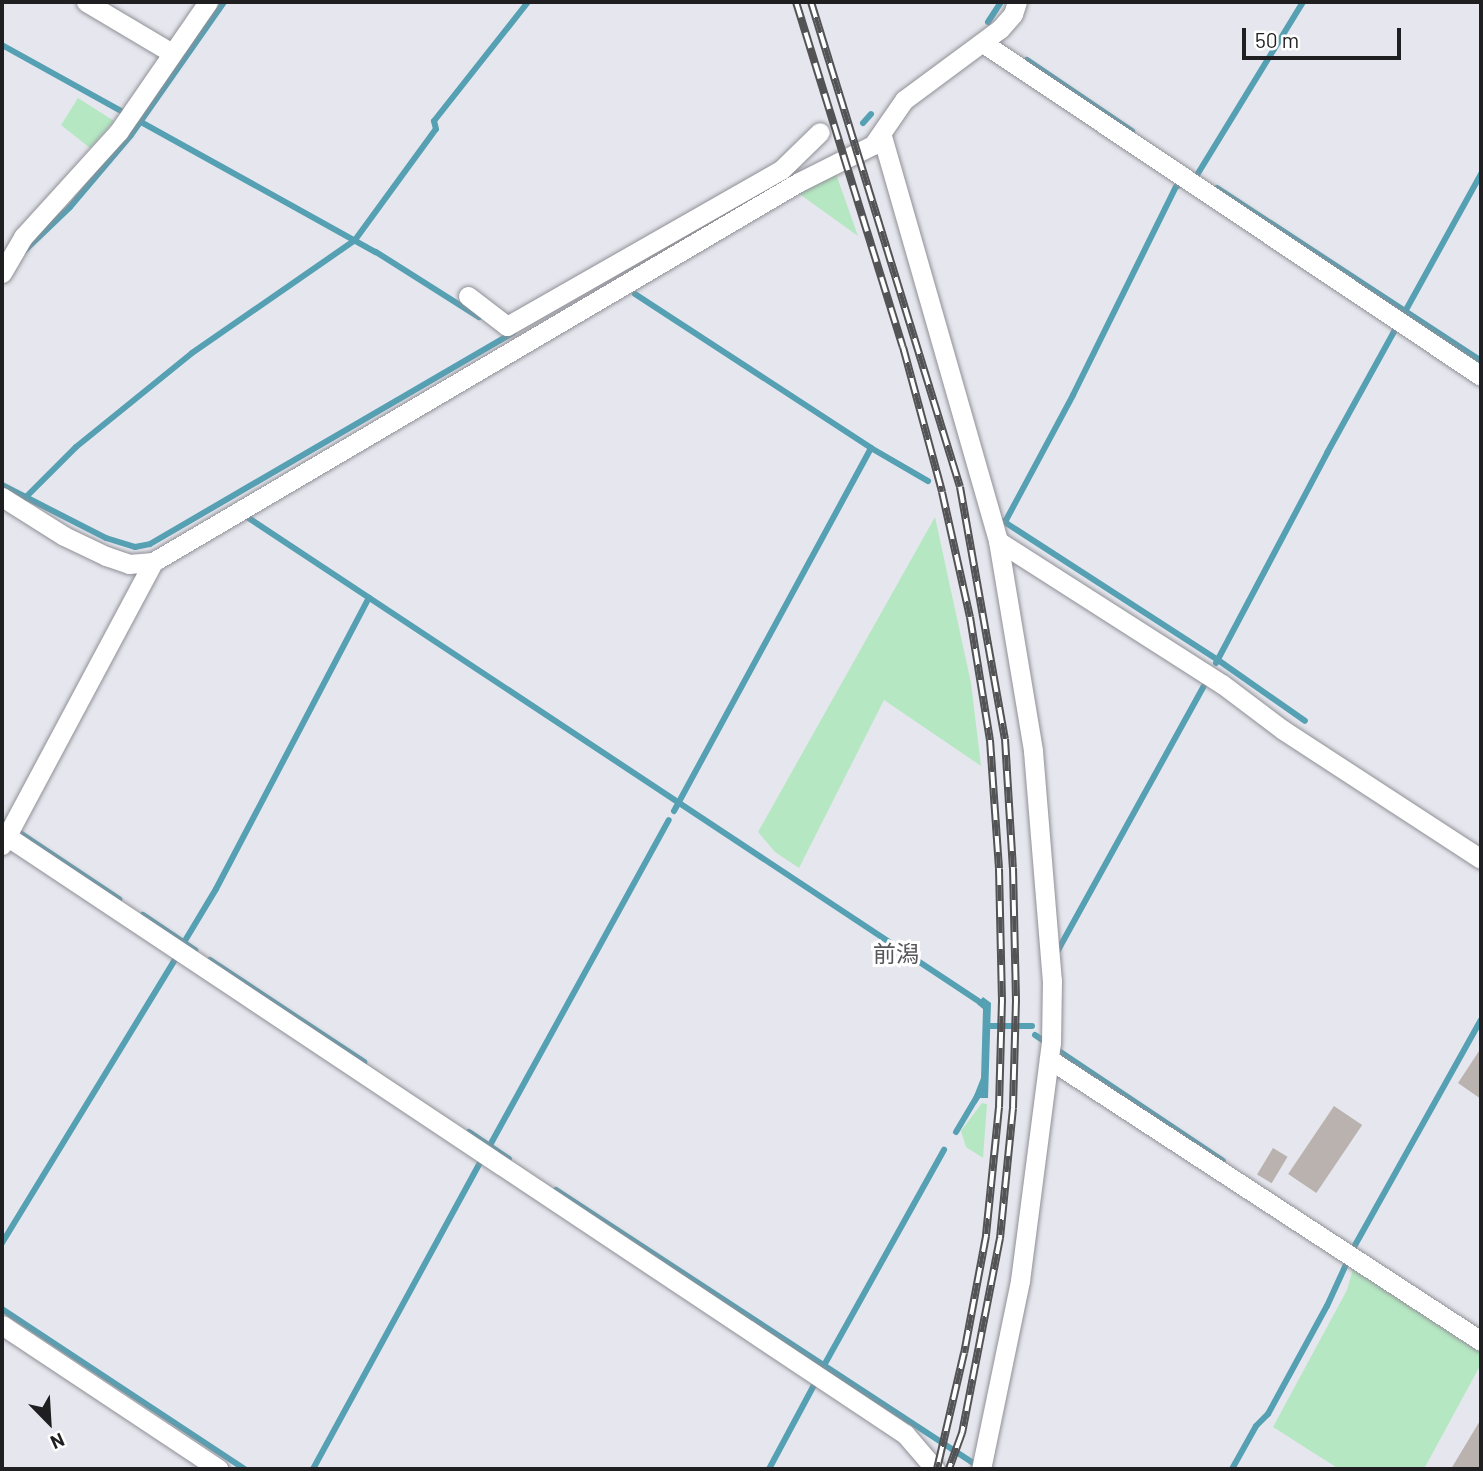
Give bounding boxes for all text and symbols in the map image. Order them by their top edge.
scale bar [1245,14,1404,58]
text: 50 m [1255,27,1299,52]
district label: 前潟 [873,939,919,967]
north arrow [14,1387,84,1457]
text: N [47,1429,68,1455]

